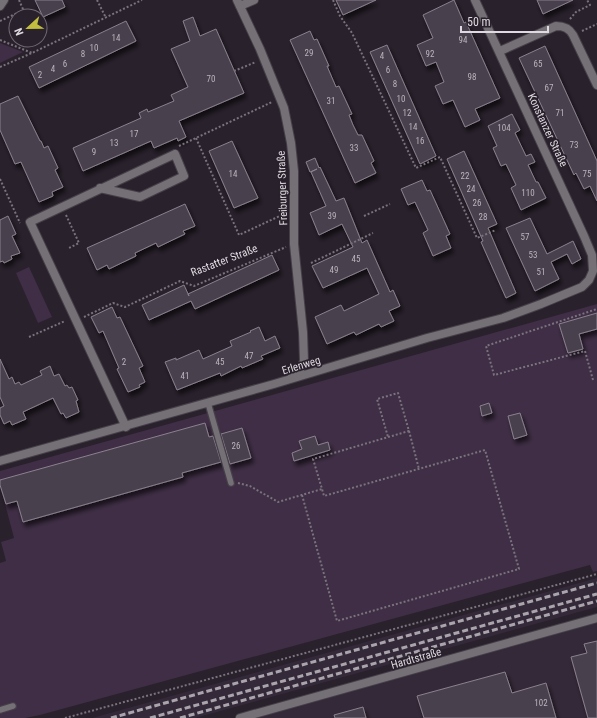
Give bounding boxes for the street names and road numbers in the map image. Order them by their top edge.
street label: Konstanzer Straße [525,91,570,169]
street label: Freiburger Straße [275,150,290,226]
street label: Rastatter Straße [189,242,259,279]
street label: Erlenweg [280,353,322,377]
street label: Hardtstraße [390,645,443,672]

